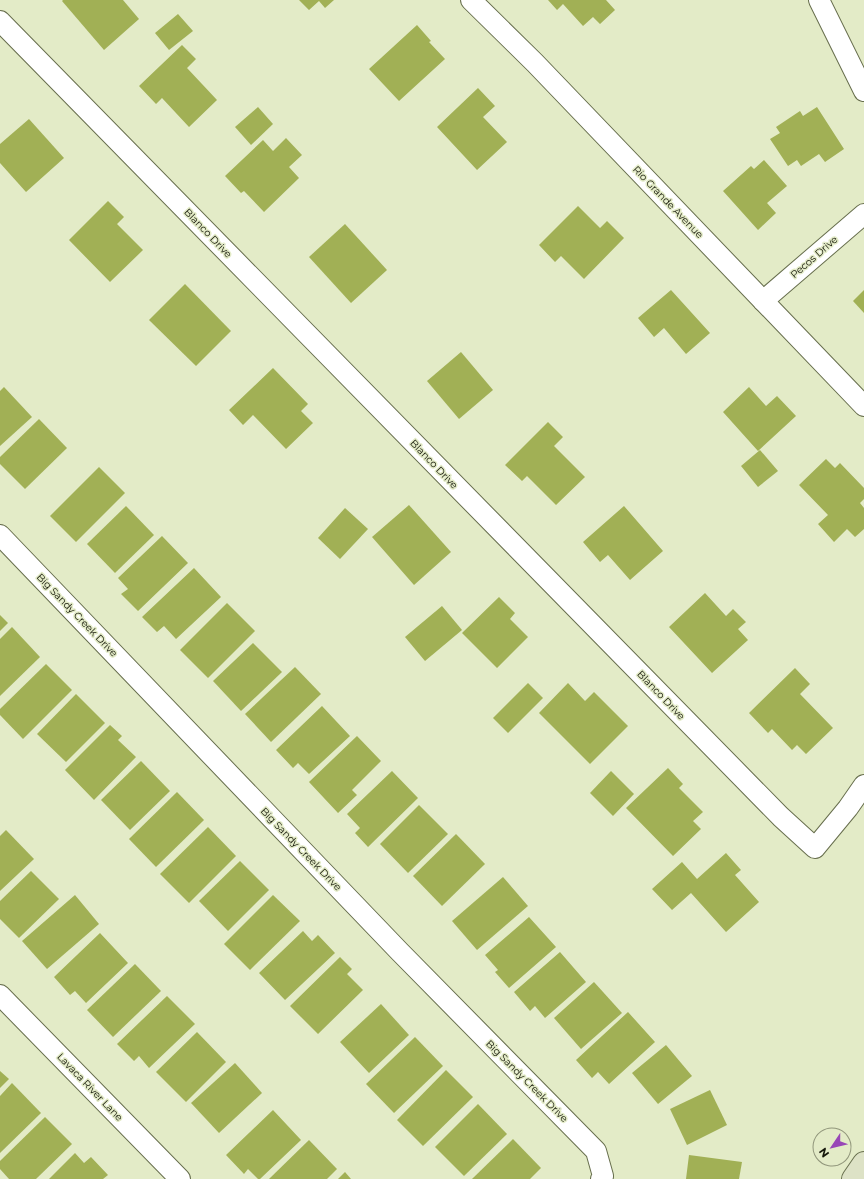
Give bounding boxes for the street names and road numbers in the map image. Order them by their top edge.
street label: Rio Grande Avenue [630,163,706,241]
street label: Blanco Drive [181,206,235,260]
street label: Pecos Drive [788,233,840,281]
street label: Blanco Drive [407,437,461,491]
street label: Big Sandy Creek Drive [34,571,120,659]
street label: Blanco Drive [634,668,688,722]
street label: Big Sandy Creek Drive [258,805,344,893]
street label: Big Sandy Creek Drive [483,1037,571,1125]
street label: Lavaca River Lane [54,1050,126,1124]

